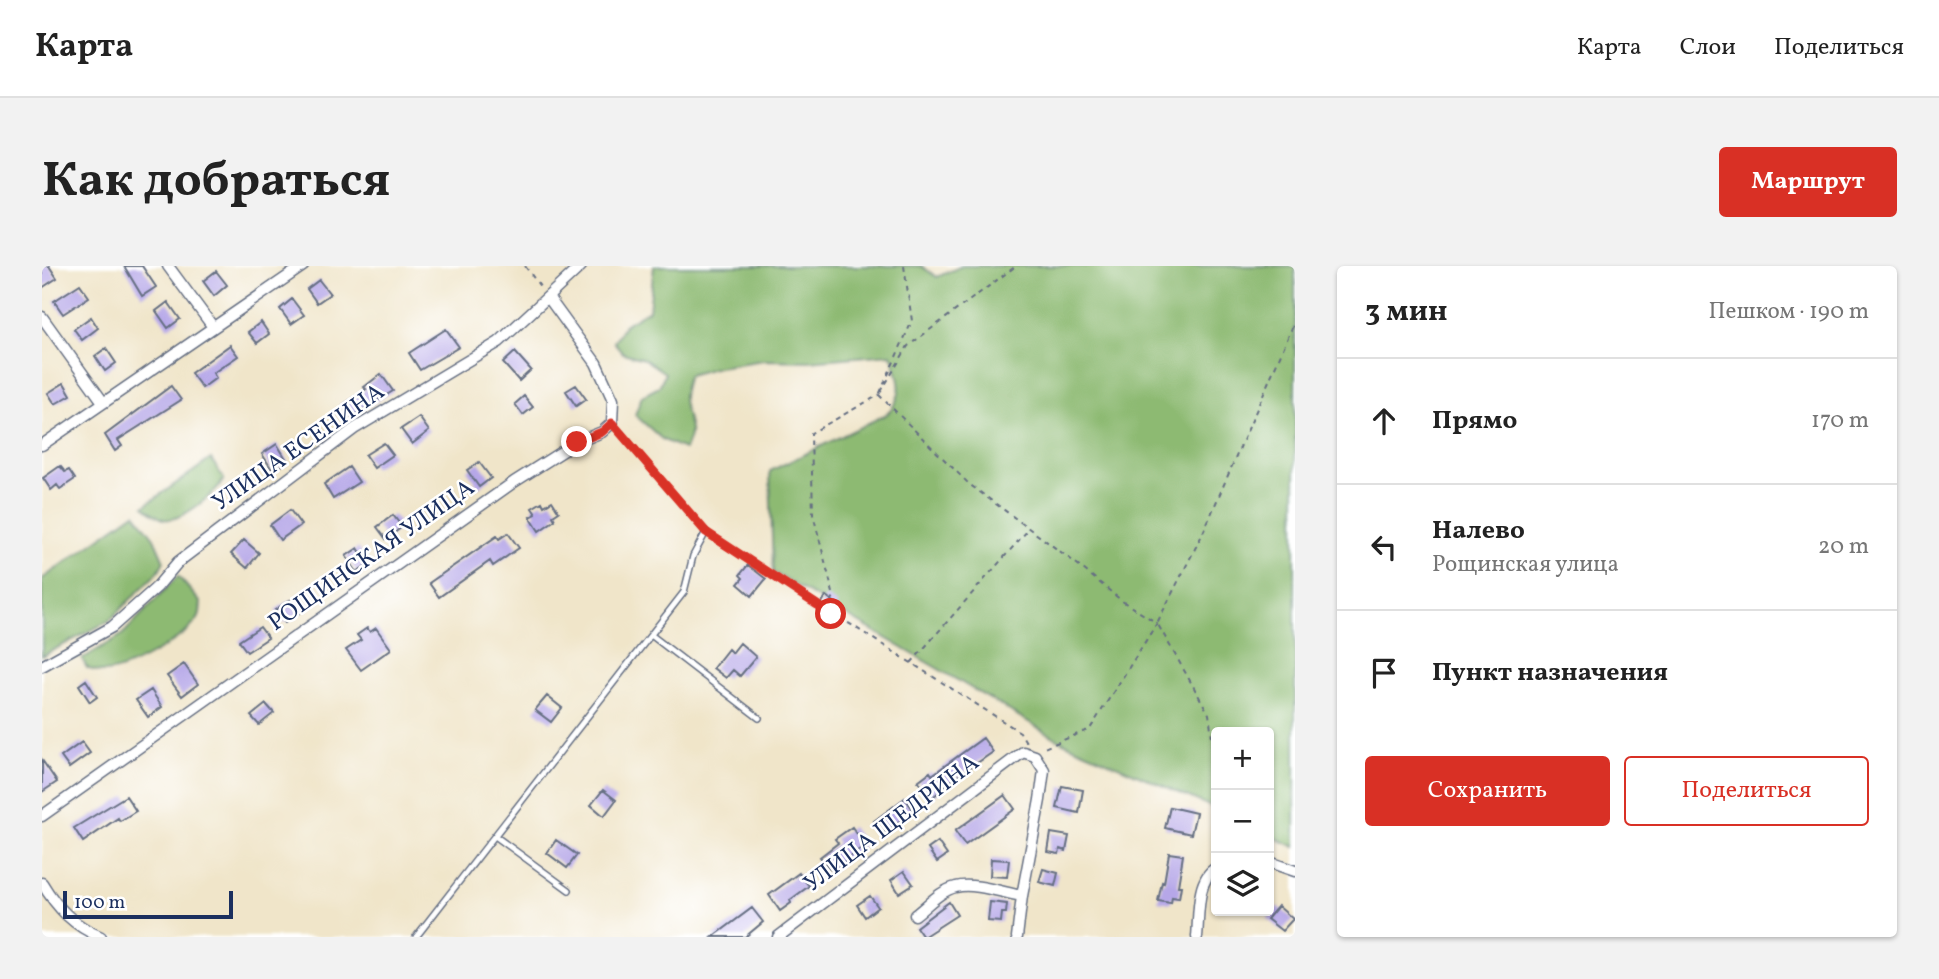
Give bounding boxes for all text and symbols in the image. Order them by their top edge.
text: Карта [35,25,133,71]
text: Карта [1577,31,1642,65]
text: Слои [1680,31,1736,65]
text: Поделиться [1774,31,1904,65]
button: Маршрут [1719,147,1897,217]
text: Как добраться [42,148,390,217]
text: 3 мин [1365,291,1448,333]
text: Пешком · 190 m [1709,296,1869,328]
street label: УЛИЦА ЕСЕНИНА [206,376,392,520]
icon: ahead [1365,402,1403,440]
text: Прямо [1432,403,1517,439]
text: 170 m [1811,405,1869,437]
route end [561,426,592,457]
street label: РОЩИНСКАЯ УЛИЦА [262,472,482,640]
text: Налево [1432,513,1525,549]
icon: left [1365,528,1403,566]
text: 20 m [1818,531,1869,563]
text: Рощинская улица [1432,549,1619,581]
route start [815,598,846,629]
icon: arrive [1365,654,1403,692]
text: Пункт назначения [1432,655,1668,691]
map controls [1211,727,1274,916]
button: + [1211,727,1274,790]
street label: УЛИЦА ЩЕДРИНА [797,747,987,901]
button: Сохранить [1365,756,1610,826]
button: Поделиться [1624,756,1869,826]
button: − [1211,790,1274,853]
button: layers [1211,853,1274,916]
scale bar [63,888,233,920]
text: 100 m [74,890,125,916]

